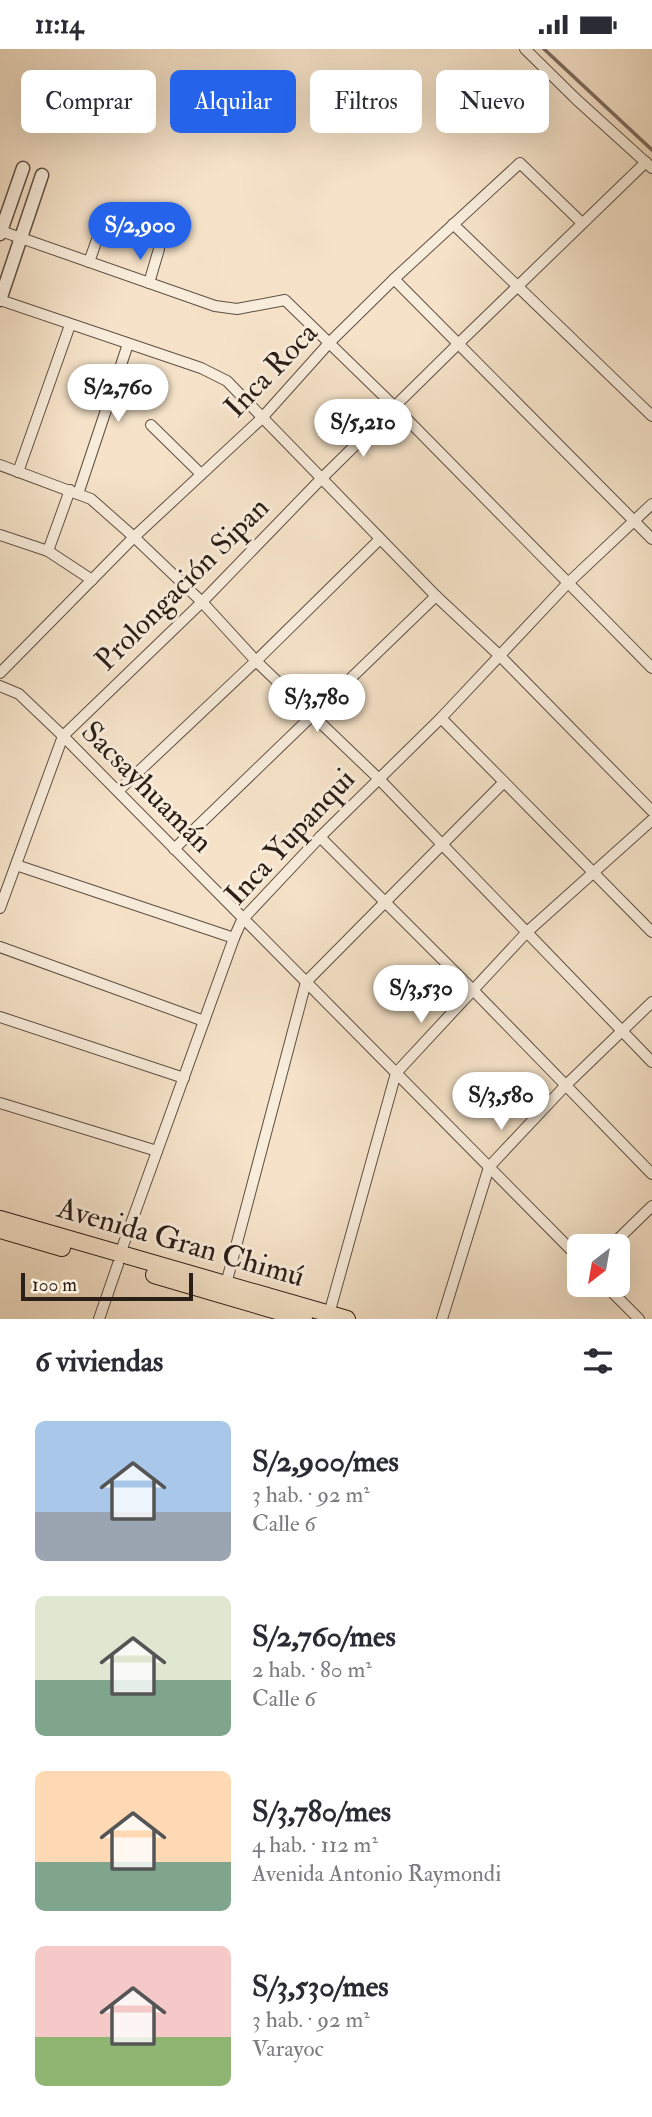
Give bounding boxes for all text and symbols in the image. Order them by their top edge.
text: 11:14 [35,9,83,41]
chip: Comprar [21,70,156,133]
chip: Alquilar [170,70,296,133]
chip: Filtros [310,70,422,133]
chip: Nuevo [436,70,549,133]
pin: S/2,900 [75,203,205,262]
text: S/2,900 [104,210,176,239]
street label: Inca Roca [217,314,326,425]
pin: S/2,760 [53,365,183,424]
text: S/2,760 [84,372,152,401]
pin: S/5,210 [298,399,428,459]
text: S/5,210 [330,407,396,436]
street label: Prolongación Sipan [87,489,277,679]
pin: S/3,780 [252,675,382,734]
text: S/3,780 [284,682,350,711]
street label: Sacsayhuamán [73,713,221,861]
street label: Inca Yupanqui [217,761,363,913]
pin: S/3,530 [356,965,486,1025]
text: S/3,530 [389,973,453,1002]
pin: S/3,580 [436,1073,566,1132]
text: S/3,580 [468,1080,534,1109]
street label: Avenida Gran Chimú [52,1189,309,1295]
north arrow [567,1234,630,1297]
map controls [567,1234,630,1297]
scale bar [21,1270,192,1302]
text: 100 m [32,1273,77,1297]
icon: filters [579,1342,617,1380]
text: 6 viviendas [35,1343,163,1380]
text: S/2,900/mes [252,1443,399,1480]
icon: home [91,1449,175,1533]
text: 3 hab. · 92 m² [252,1480,370,1509]
text: Calle 6 [252,1509,316,1538]
text: S/2,760/mes [252,1618,396,1655]
icon: home [91,1624,175,1708]
text: 2 hab. · 80 m² [252,1655,372,1684]
text: Calle 6 [252,1684,316,1713]
text: S/3,780/mes [252,1793,391,1830]
icon: home [91,1799,175,1883]
text: 4 hab. · 112 m² [252,1830,378,1859]
text: Avenida Antonio Raymondi [252,1859,501,1888]
text: S/3,530/mes [252,1968,389,2005]
icon: home [91,1974,175,2058]
text: 3 hab. · 92 m² [252,2005,370,2034]
text: Varayoc [252,2034,324,2063]

